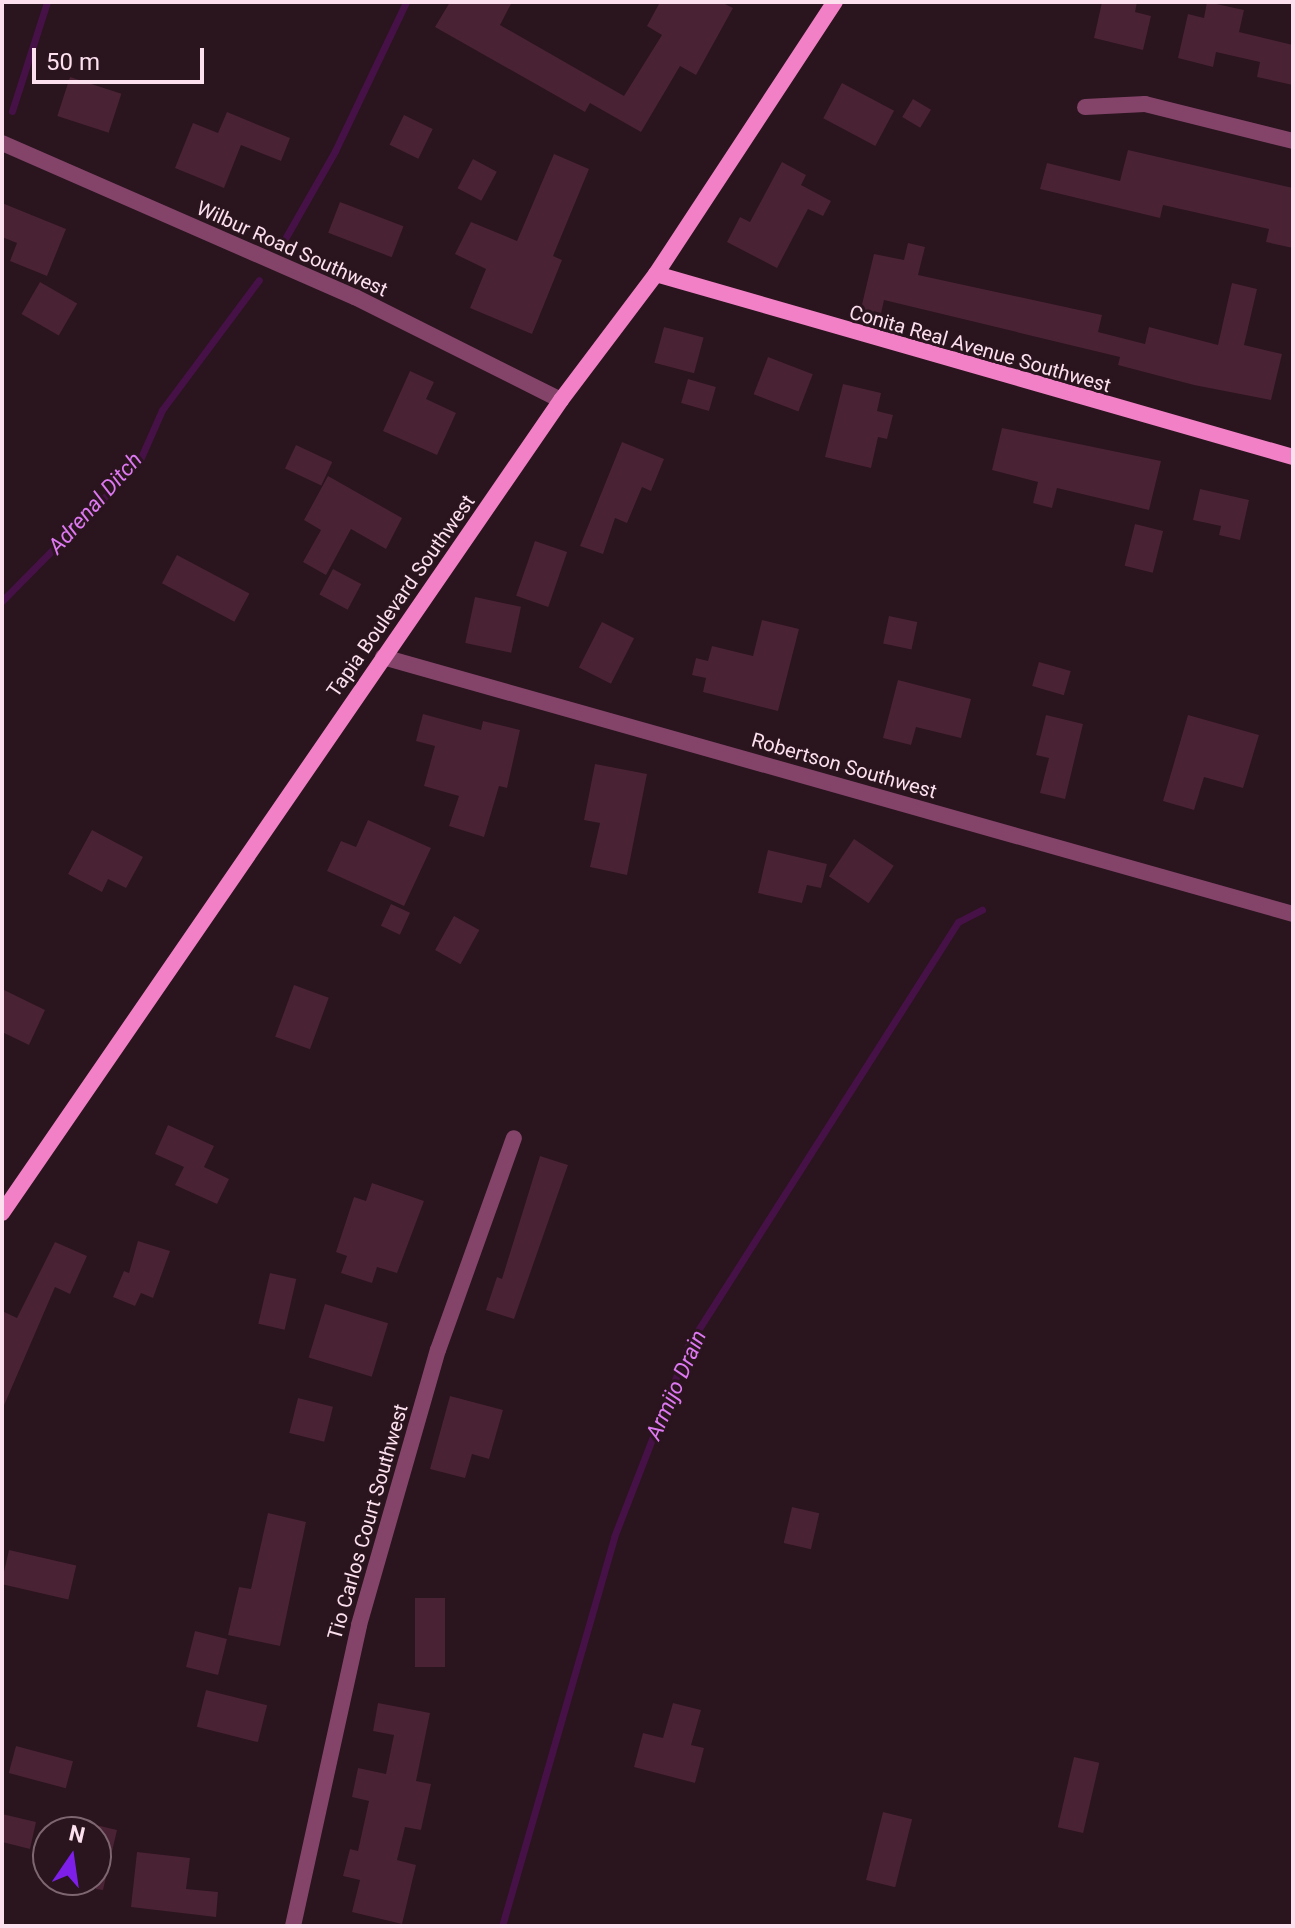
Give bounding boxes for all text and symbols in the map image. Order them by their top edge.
scale bar [36,32,208,82]
text: 50 m [46,48,100,76]
street label: Wilbur Road Southwest [193,196,391,302]
street label: Conita Real Avenue Southwest [846,300,1114,398]
water label: Adrenal Ditch [43,447,147,559]
street label: Tapia Boulevard Southwest [322,490,480,702]
street label: Robertson Southwest [749,728,939,804]
water label: Armijo Drain [640,1326,712,1444]
street label: Tio Carlos Court Southwest [323,1401,413,1643]
north arrow [32,1816,112,1896]
text: N [67,1820,87,1848]

